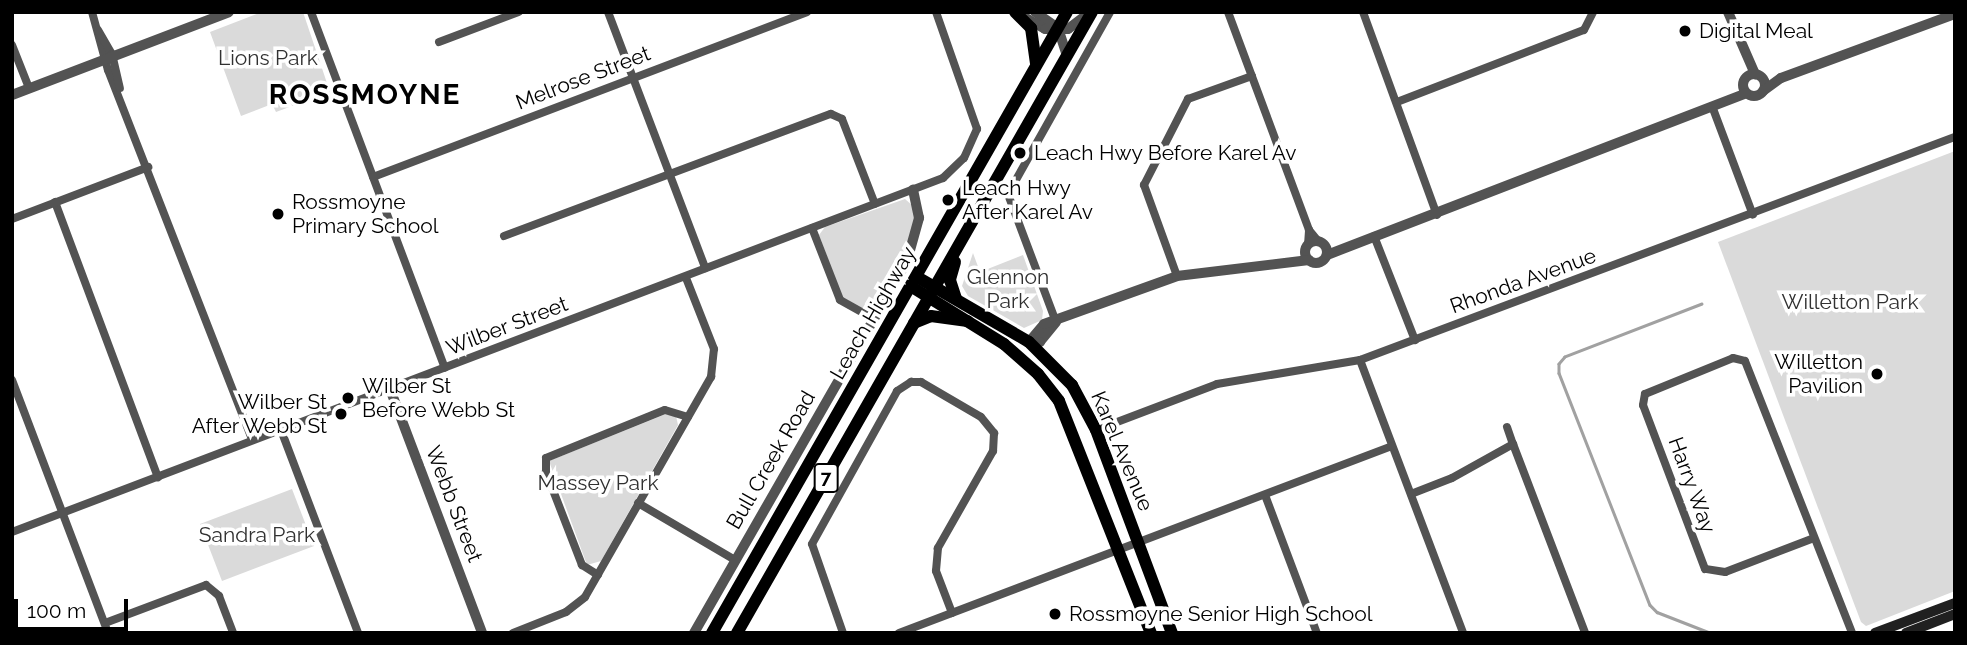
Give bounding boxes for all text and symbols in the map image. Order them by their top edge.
place label: Digital Meal [1699,18,1813,44]
marker: Digital Meal [1677,23,1693,39]
street label: Melrose Street [512,41,654,115]
park label: Lions Park [218,45,318,71]
district label: ROSSMOYNE [270,78,460,112]
place label: Leach Hwy Before Karel Av [1034,140,1298,166]
marker: Leach Hwy Before Karel Av [1012,145,1028,161]
place label: Leach Hwy After Karel Av [962,175,1095,225]
place label: Rossmoyne Primary School [292,189,439,239]
marker: Leach Hwy After Karel Av [940,192,956,208]
marker: Rossmoyne Primary School [270,206,286,222]
street label: Leach Highway [825,242,921,384]
street label: Rhonda Avenue [1446,243,1600,319]
park label: Glennon Park [967,264,1049,314]
park label: Willetton Park [1781,289,1919,315]
street label: Wilber Street [443,291,571,361]
place label: Willetton Pavilion [1774,349,1863,399]
marker: Willetton Pavilion [1869,366,1885,382]
place label: Wilber St Before Webb St [362,373,516,423]
street label: Bull Creek Road [721,386,821,534]
street label: Karel Avenue [1085,387,1159,515]
place label: Wilber St After Webb St [191,389,327,439]
marker: Wilber St Before Webb St [340,390,356,406]
marker: Wilber St After Webb St [333,406,349,422]
street label: Harry Way [1663,433,1721,537]
street label: Webb Street [420,442,488,566]
road number: 7 [812,463,840,494]
park label: Massey Park [537,470,659,496]
park label: Sandra Park [199,522,315,548]
scale bar [18,586,131,630]
text: 100 m [27,598,86,623]
place label: Rossmoyne Senior High School [1069,601,1373,627]
marker: Rossmoyne Senior High School [1047,606,1063,622]

